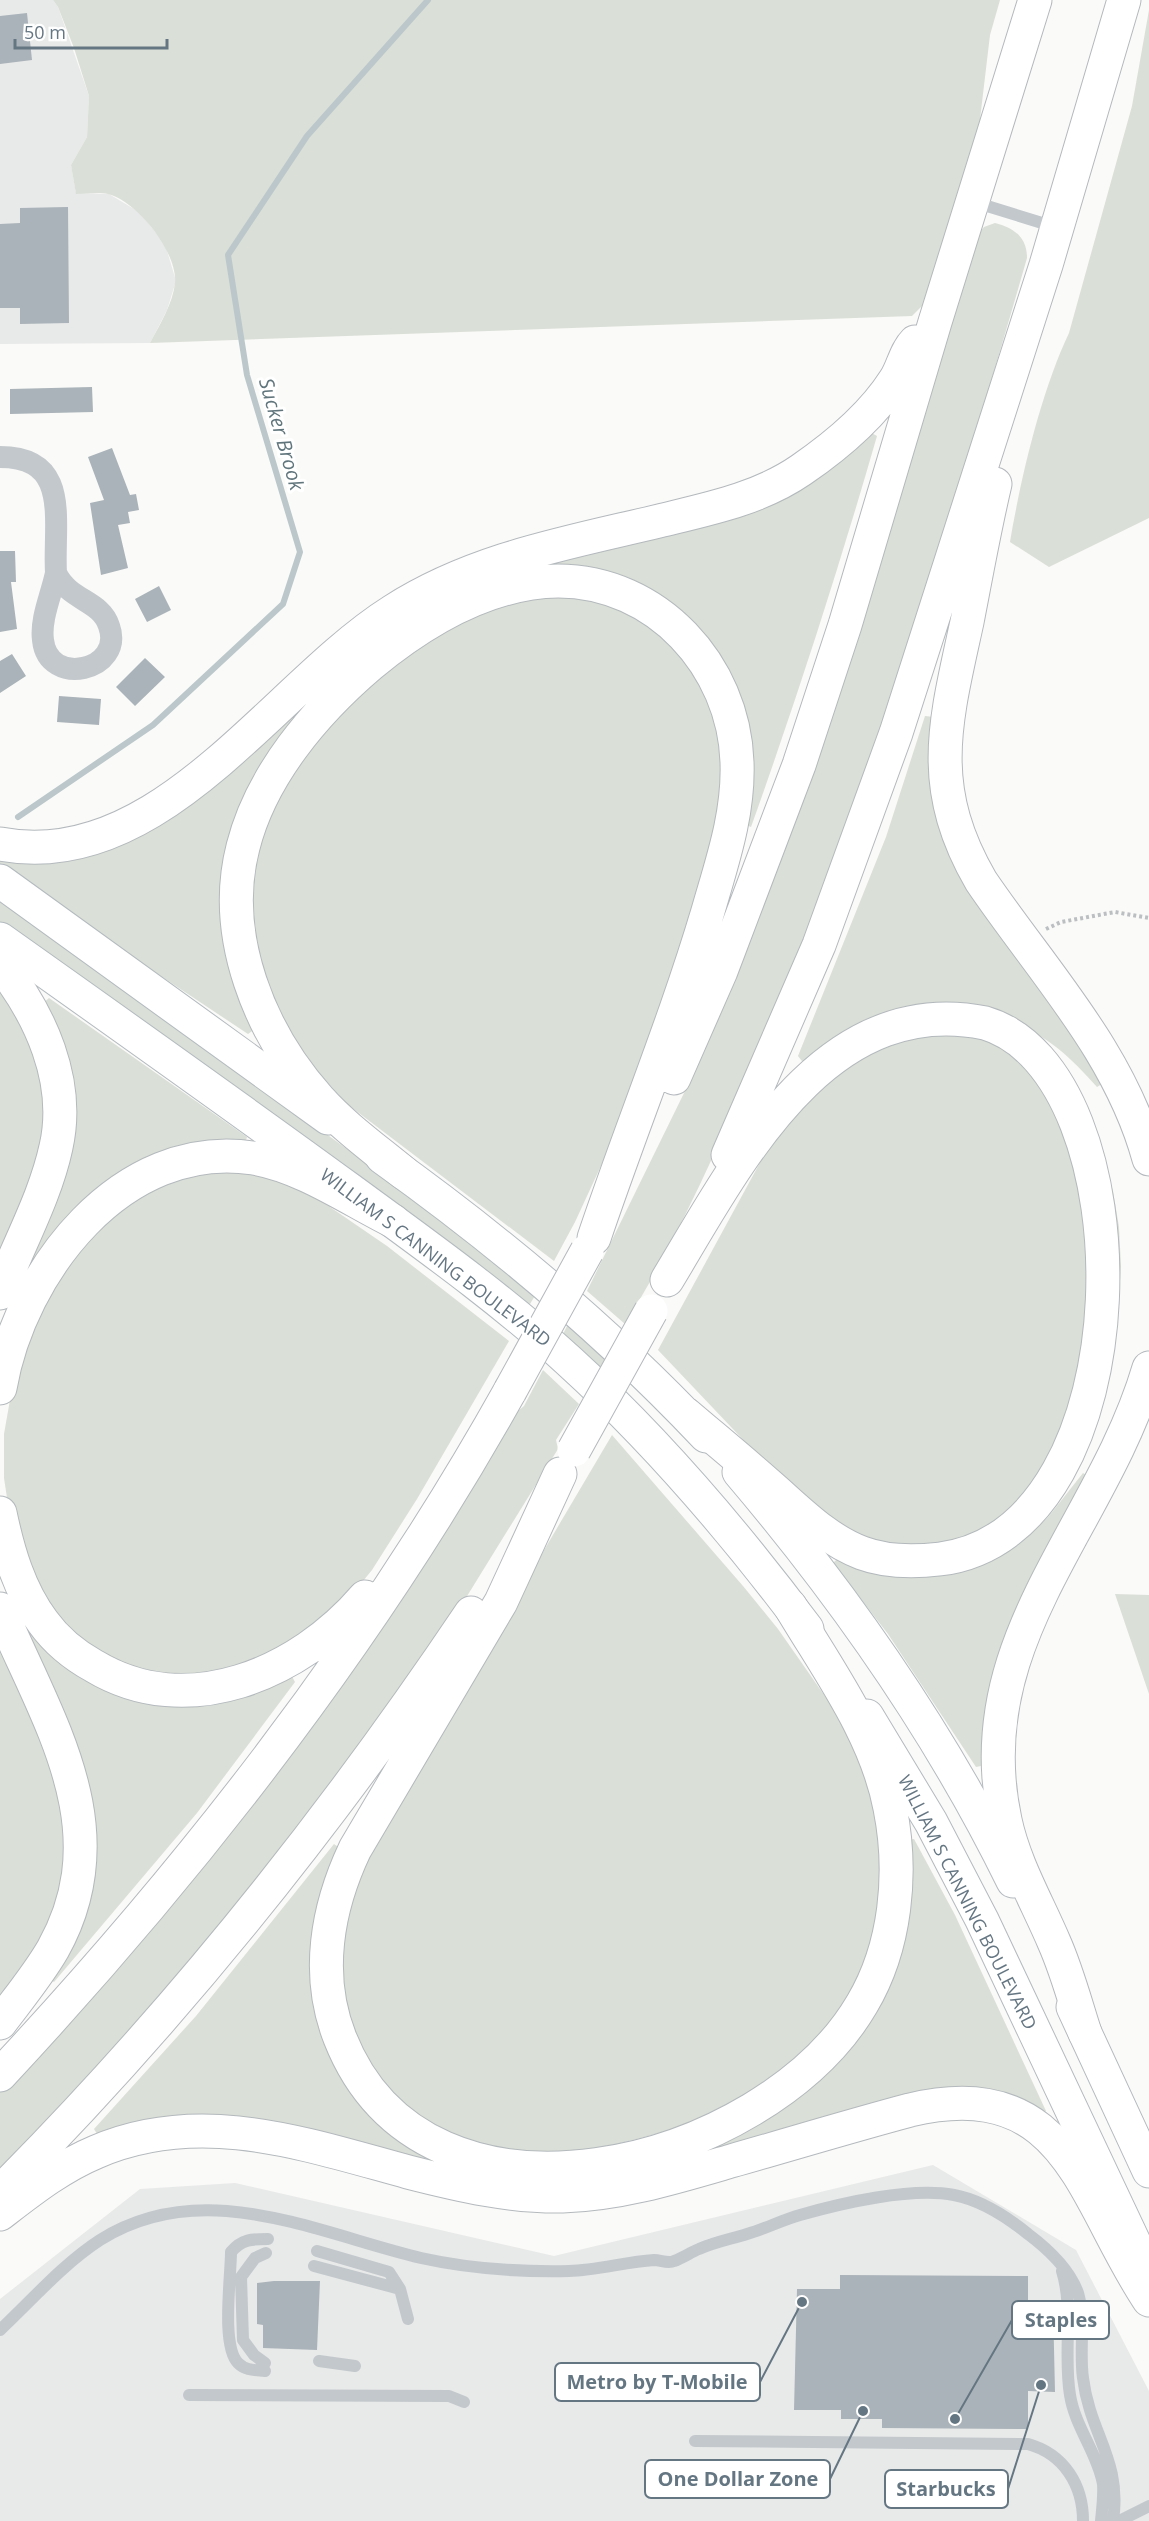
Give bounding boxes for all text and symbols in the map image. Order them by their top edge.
scale bar [15,12,166,50]
text: 50 m [24,20,66,44]
water label: Sucker Brook [253,375,311,494]
street label: WILLIAM S CANNING BOULEVARD [316,1162,556,1352]
street label: WILLIAM S CANNING BOULEVARD [893,1771,1043,2033]
callout: Staples [1012,2301,1109,2339]
text: Staples [1025,2306,1097,2333]
callout: Metro by T-Mobile [555,2363,760,2401]
text: Metro by T-Mobile [566,2368,748,2395]
callout: One Dollar Zone [645,2460,830,2498]
text: One Dollar Zone [658,2465,818,2492]
callout: Starbucks [885,2470,1008,2508]
text: Starbucks [896,2475,996,2502]

